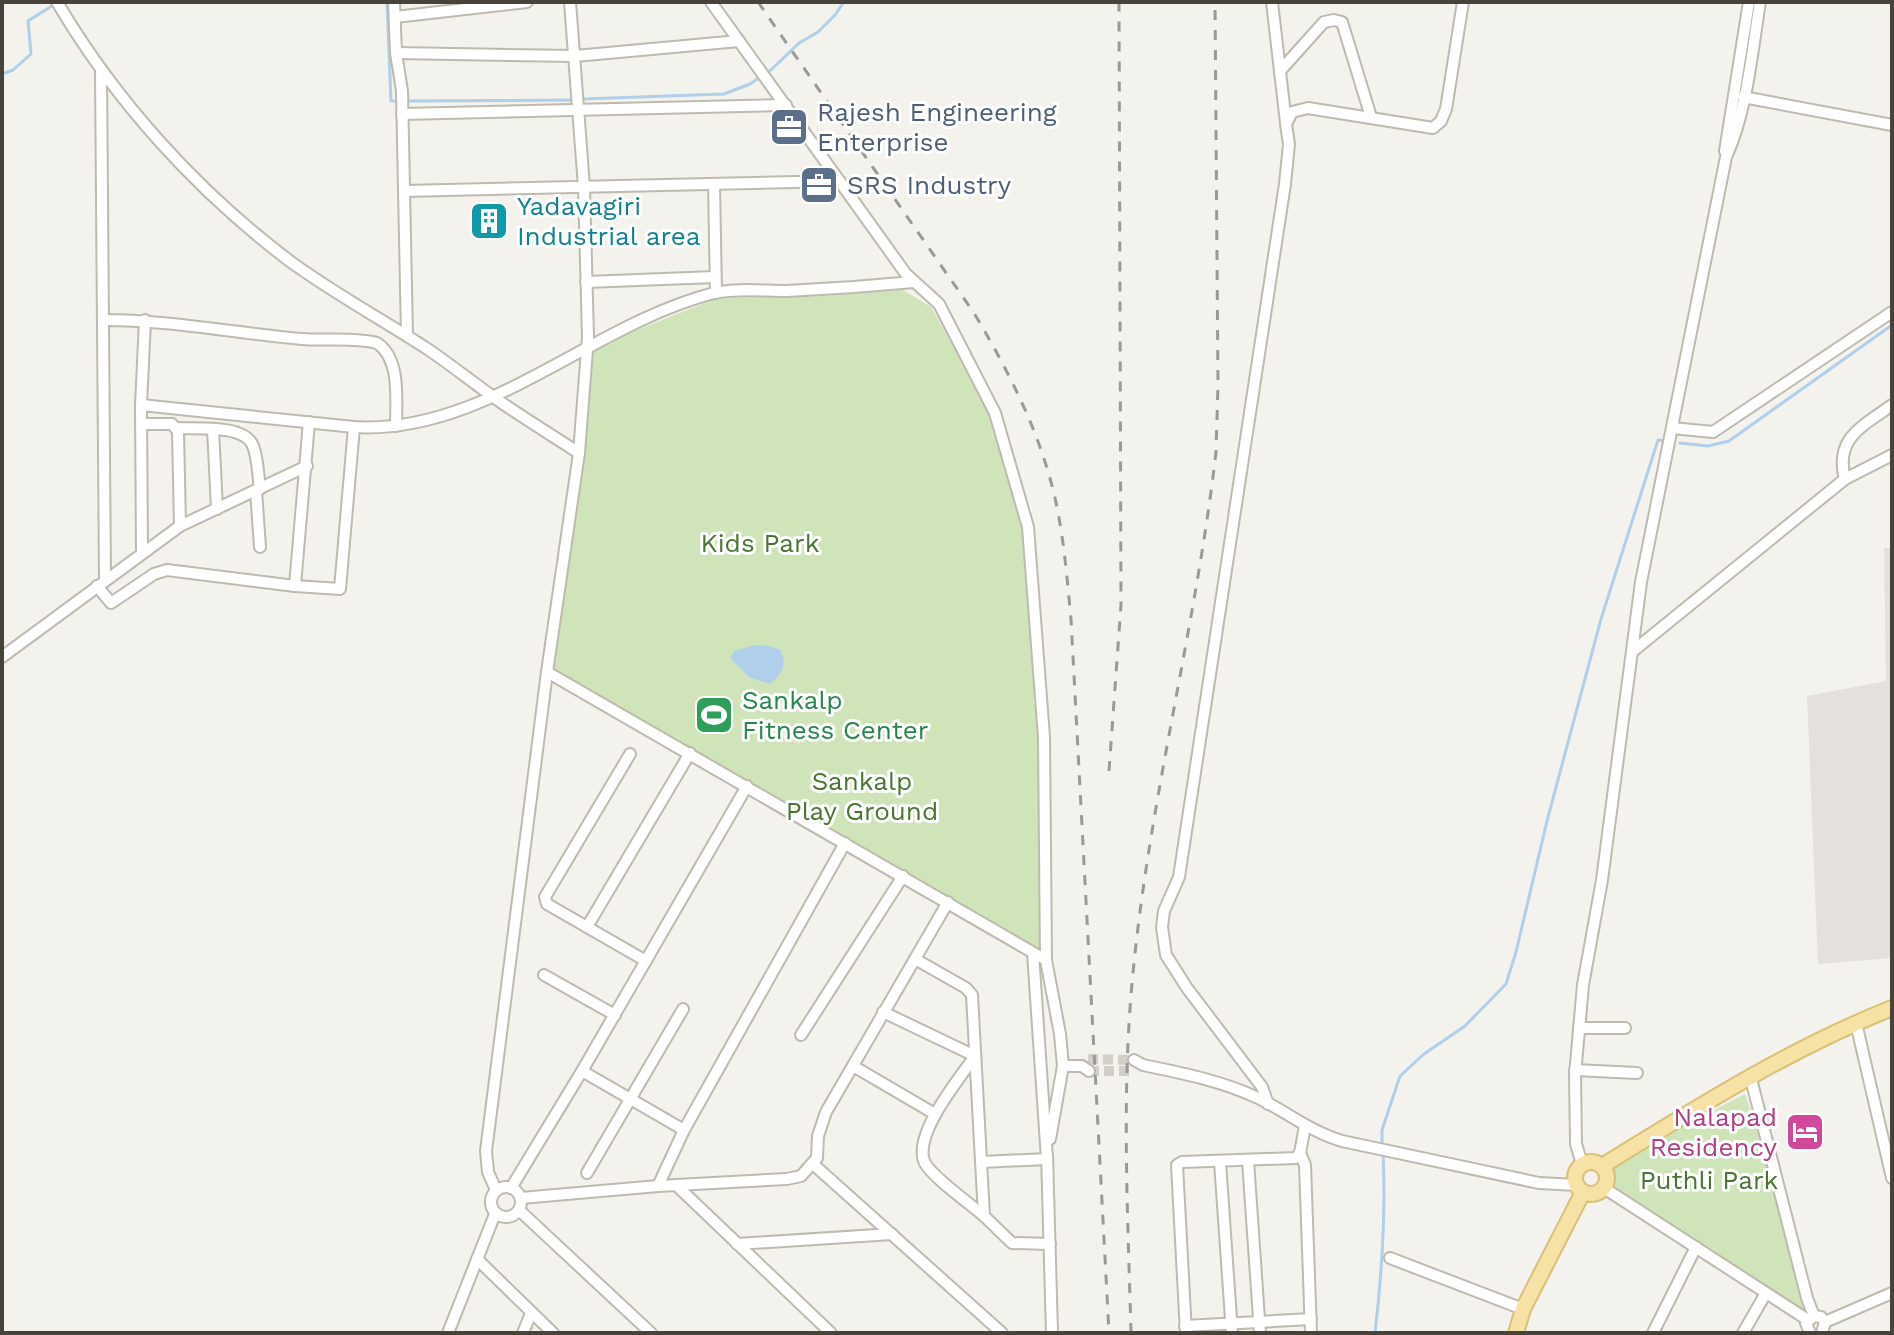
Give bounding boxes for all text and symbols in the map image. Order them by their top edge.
place label: Rajesh Engineering Enterprise [817,97,1057,157]
office icon: Rajesh Engineering Enterprise [768,106,810,148]
office icon: SRS Industry [798,164,840,206]
place label: SRS Industry [847,170,1012,200]
place label: Yadavagiri Industrial area [517,191,701,251]
building icon: Yadavagiri Industrial area [468,200,510,242]
park label: Kids Park [701,528,820,558]
place label: Sankalp Fitness Center [742,685,928,745]
sports icon: Sankalp Fitness Center [693,694,735,736]
park label: Sankalp Play Ground [786,766,938,826]
place label: Nalapad Residency [1650,1102,1778,1162]
hotel icon: Nalapad Residency [1784,1111,1826,1153]
park label: Puthli Park [1640,1165,1779,1195]

